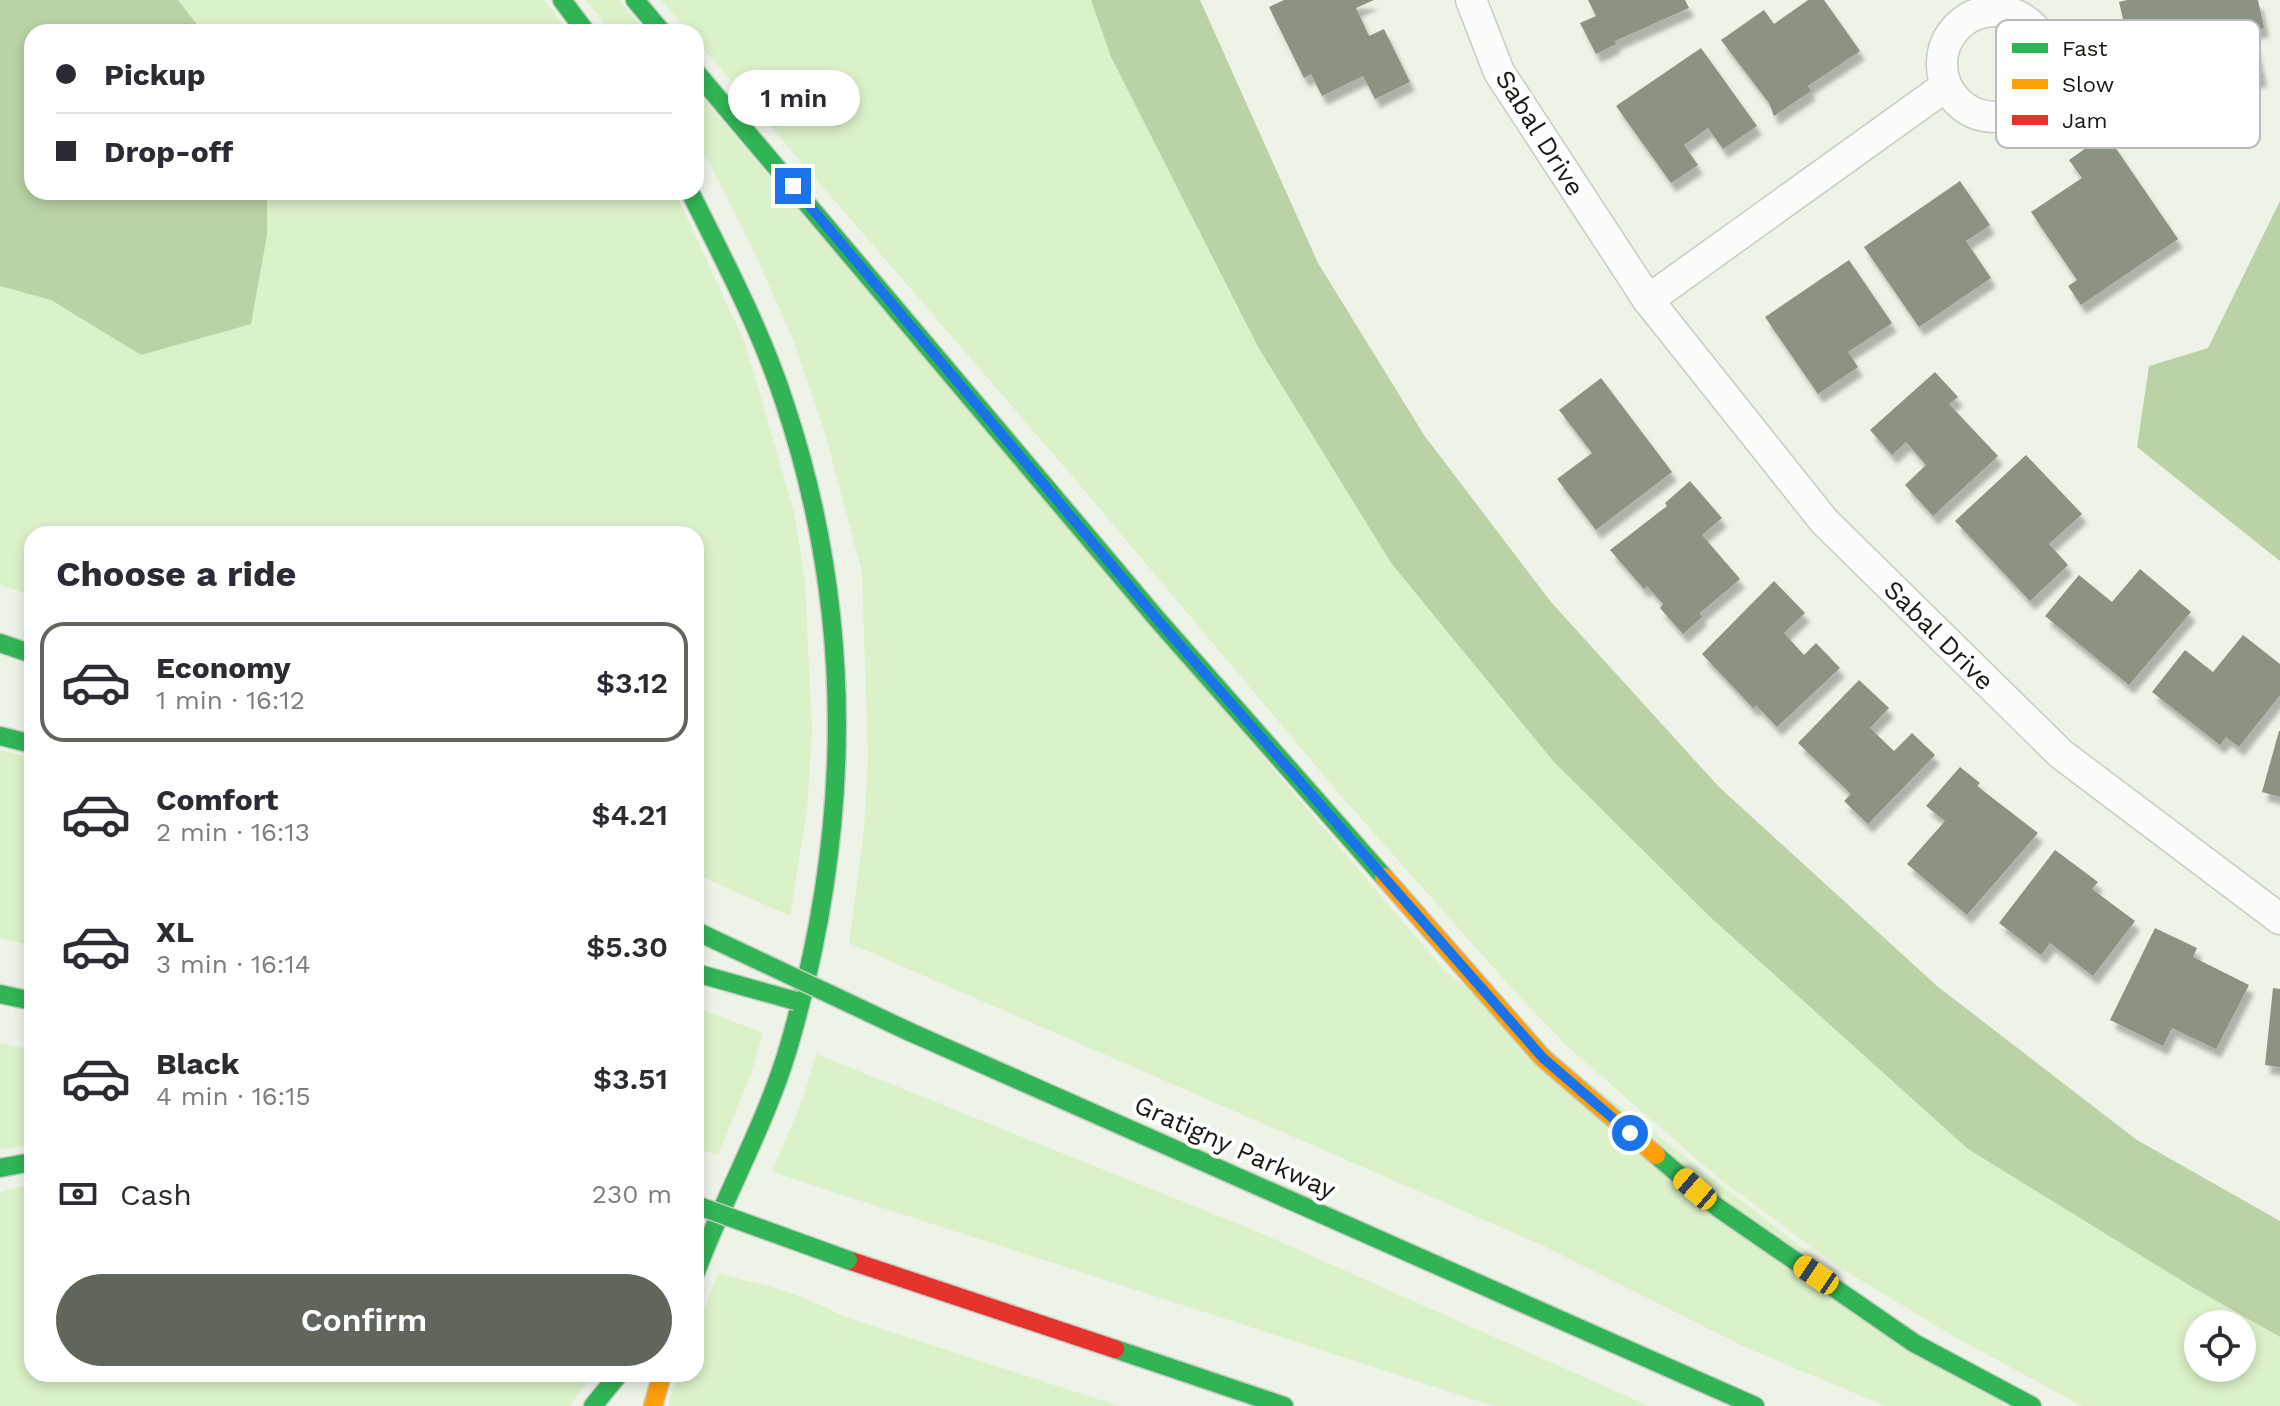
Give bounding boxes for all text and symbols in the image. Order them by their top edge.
legend [1996,20,2260,148]
text: Fast [2062,36,2108,61]
text: Pickup [104,57,206,92]
street label: Sabal Drive [1489,65,1591,201]
callout: 1 min [727,70,859,126]
text: Slow [2062,72,2114,97]
text: 1 min [761,83,827,113]
text: Jam [2062,108,2107,133]
text: Drop-off [104,134,233,169]
route end [775,168,811,204]
text: Choose a ride [56,553,296,595]
street label: Sabal Drive [1878,574,2000,696]
icon: car [60,646,132,718]
text: Economy [156,650,291,685]
text: $3.12 [596,665,668,700]
text: 1 min · 16:12 [156,685,305,715]
icon: car [60,778,132,850]
text: Comfort [156,782,278,817]
text: $4.21 [592,797,668,832]
text: 2 min · 16:13 [156,817,310,847]
icon: car [60,910,132,982]
text: XL [156,914,194,949]
text: $5.30 [586,929,668,964]
text: 3 min · 16:14 [156,949,311,979]
icon: car [60,1042,132,1114]
text: Black [156,1046,240,1081]
text: $3.51 [593,1061,668,1096]
text: 4 min · 16:15 [156,1081,311,1111]
street label: Gratigny Parkway [1130,1089,1341,1205]
route start [1612,1115,1648,1151]
car [1669,1164,1721,1214]
icon: cash [56,1172,100,1216]
text: Cash [120,1177,192,1212]
text: 230 m [592,1179,672,1209]
car [1789,1252,1843,1298]
button: Confirm [56,1274,672,1366]
map controls [2184,1310,2256,1382]
button: locate [2184,1310,2256,1382]

